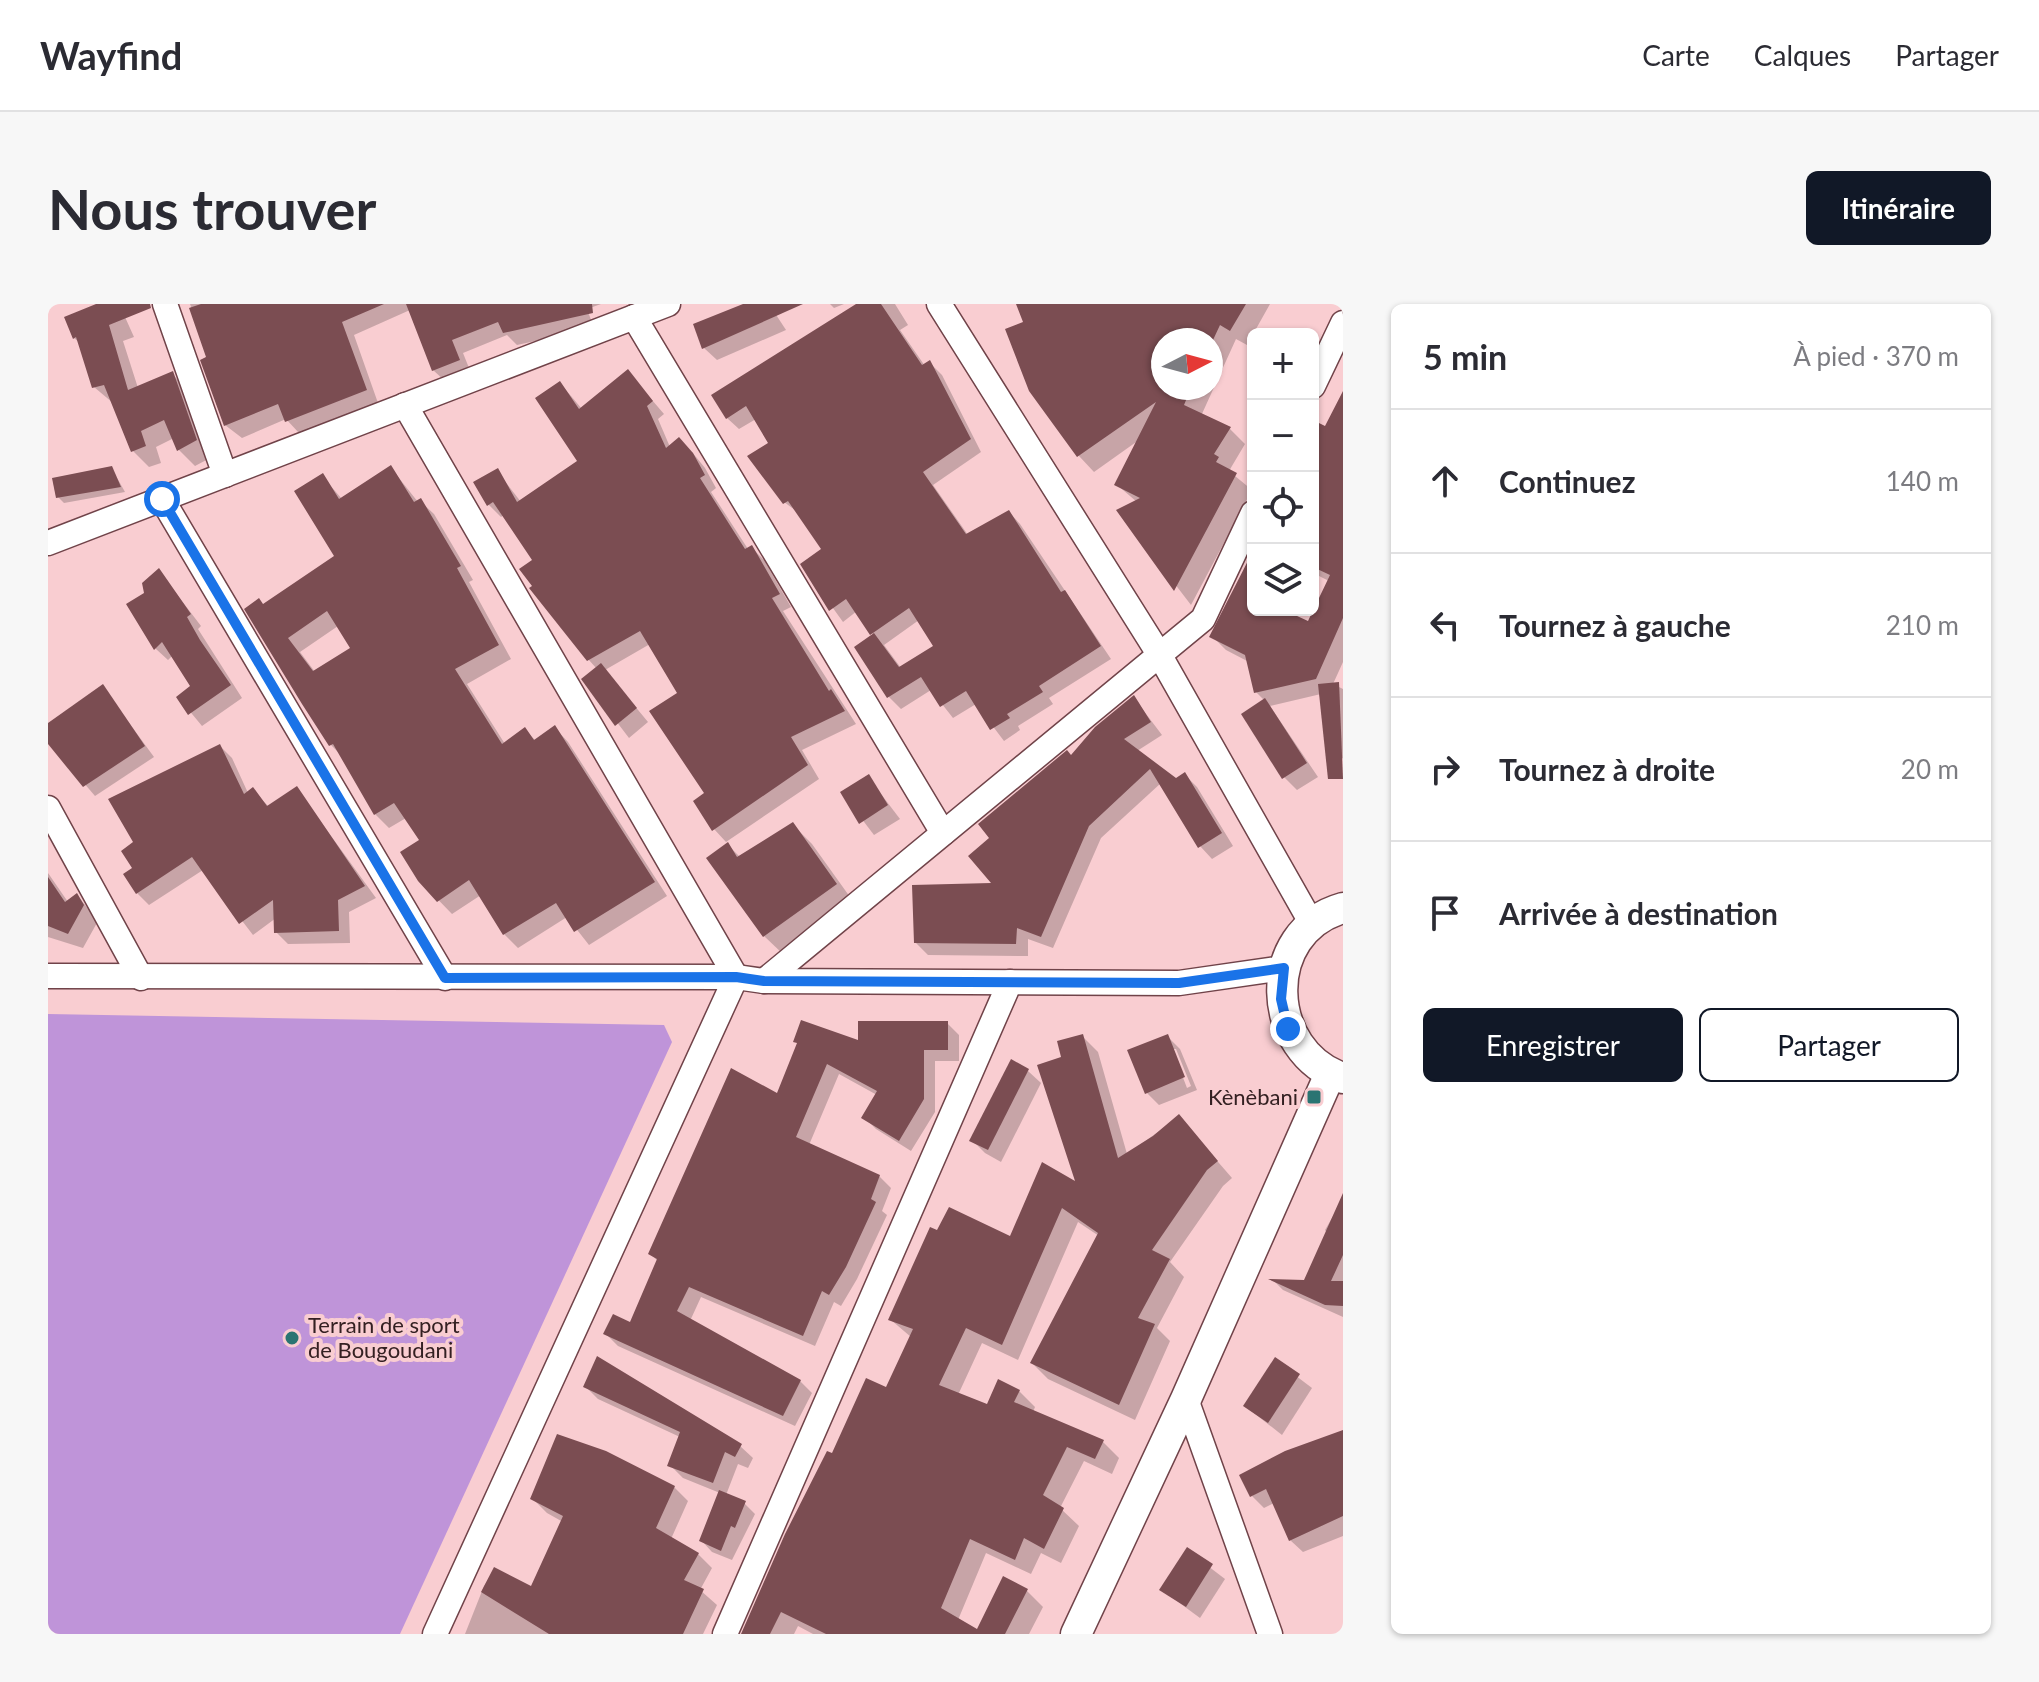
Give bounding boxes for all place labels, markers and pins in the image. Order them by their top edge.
place label: Kènèbani [1208,1083,1298,1110]
marker: Kènèbani [1305,1088,1323,1106]
place label: Terrain de sport de Bougoudani [308,1311,460,1363]
marker: Terrain de sport de Bougoudani [283,1329,301,1347]

